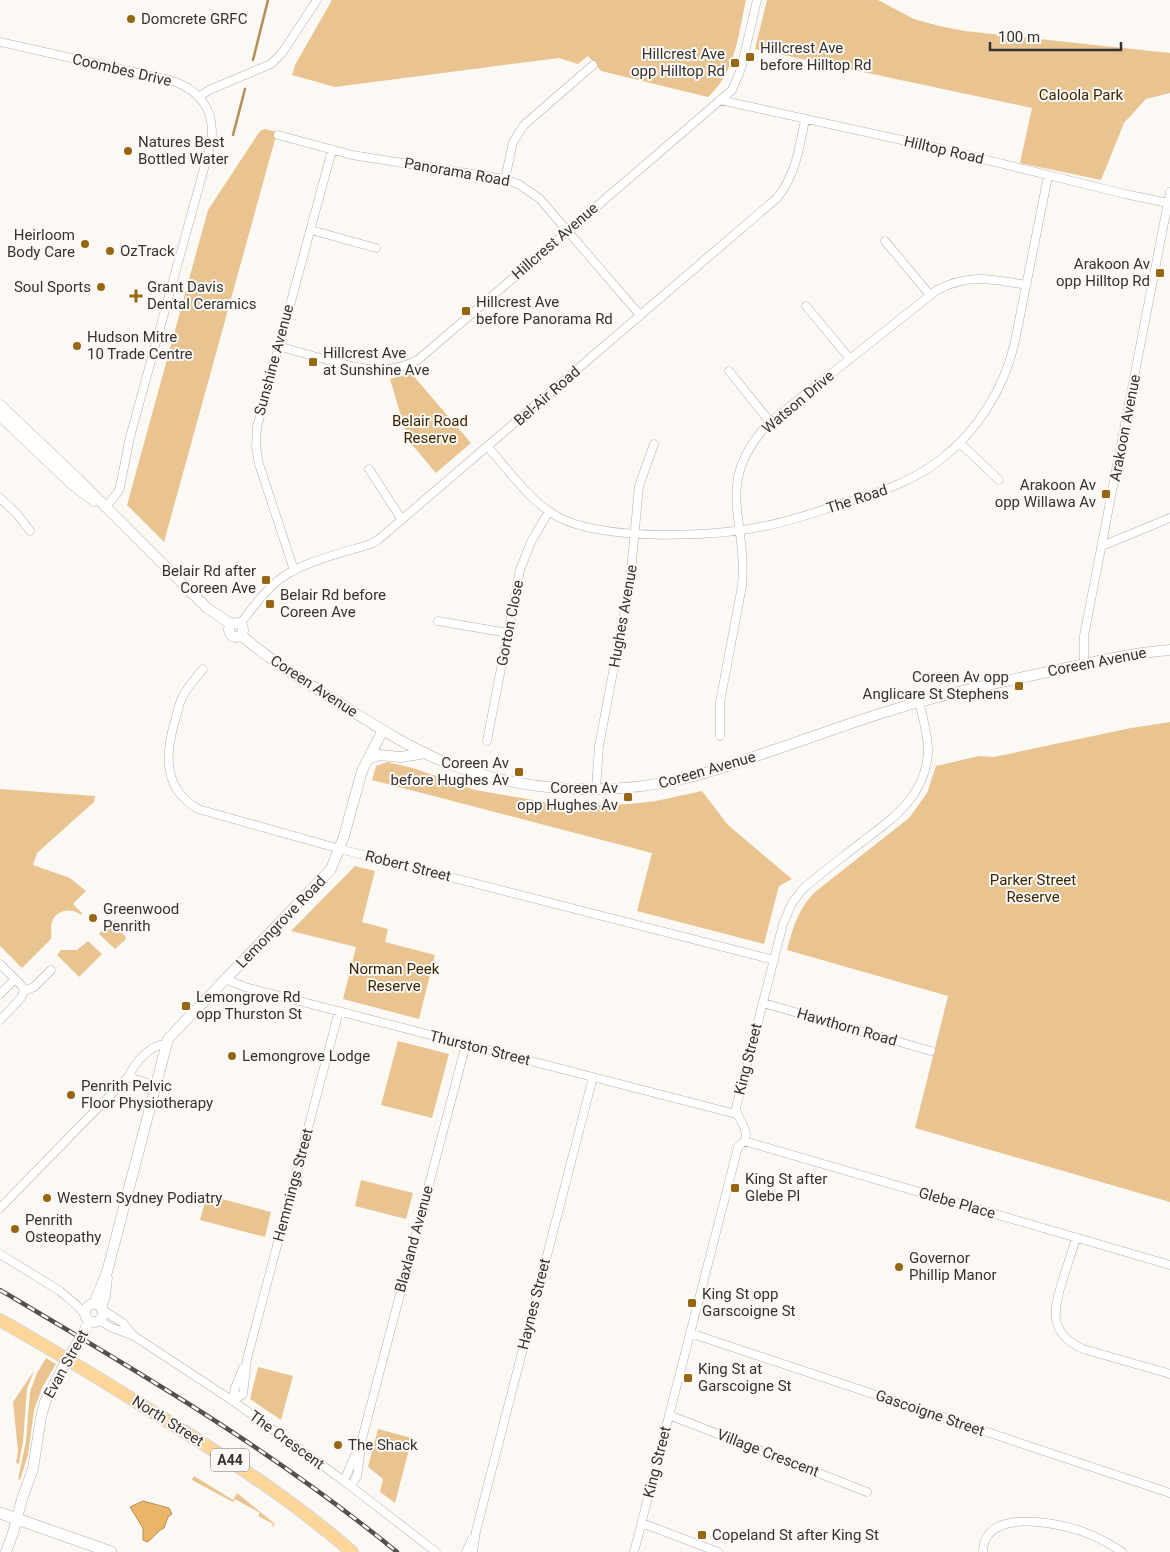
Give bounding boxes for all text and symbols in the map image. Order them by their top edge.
place label: Domcrete GRFC [141,10,248,28]
marker: Domcrete GRFC [125,13,137,25]
scale bar [990,20,1121,52]
text: 100 m [998,28,1040,46]
place label: Hillcrest Ave before Hilltop Rd [760,39,872,74]
place label: Hillcrest Ave opp Hilltop Rd [631,45,725,80]
street label: Coombes Drive [70,50,174,90]
marker: Hillcrest Ave before Hilltop Rd [744,51,756,63]
marker: Hillcrest Ave opp Hilltop Rd [729,57,741,69]
park label: Caloola Park [1039,86,1124,104]
street label: Hilltop Road [902,132,986,168]
place label: Natures Best Bottled Water [138,133,229,168]
marker: Natures Best Bottled Water [122,145,134,157]
street label: Panorama Road [403,154,511,190]
street label: Hillcrest Avenue [508,199,602,283]
place label: Heirloom Body Care [7,226,75,261]
marker: Heirloom Body Care [79,238,91,250]
place label: OzTrack [120,242,175,260]
marker: OzTrack [104,245,116,257]
place label: Arakoon Av opp Hilltop Rd [1056,255,1150,290]
marker: Arakoon Av opp Hilltop Rd [1154,267,1166,279]
place label: Soul Sports [14,278,91,296]
place label: Grant Davis Dental Ceramics [147,278,257,313]
marker: Soul Sports [95,281,107,293]
marker: Grant Davis Dental Ceramics [129,289,143,303]
place label: Hillcrest Ave before Panorama Rd [476,293,613,328]
street label: Sunshine Avenue [251,303,297,417]
marker: Hillcrest Ave before Panorama Rd [460,305,472,317]
place label: Hudson Mitre 10 Trade Centre [87,328,193,363]
marker: Hudson Mitre 10 Trade Centre [71,340,83,352]
place label: Hillcrest Ave at Sunshine Ave [323,344,429,379]
marker: Hillcrest Ave at Sunshine Ave [307,356,319,368]
street label: Bel-Air Road [510,362,584,430]
street label: Watson Drive [758,367,838,437]
street label: Arakoon Avenue [1106,373,1144,483]
park label: Belair Road Reserve [392,412,468,447]
place label: Arakoon Av opp Willawa Av [995,476,1096,511]
street label: The Road [824,481,890,517]
marker: Arakoon Av opp Willawa Av [1100,488,1112,500]
place label: Belair Rd after Coreen Ave [162,562,256,597]
street label: Hughes Avenue [605,563,641,669]
marker: Belair Rd after Coreen Ave [260,574,272,586]
street label: Gorton Close [493,578,527,668]
place label: Belair Rd before Coreen Ave [280,586,386,621]
marker: Belair Rd before Coreen Ave [264,598,276,610]
street label: Coreen Avenue [1046,644,1148,680]
street label: Coreen Avenue [267,651,361,721]
place label: Coreen Av opp Anglicare St Stephens [863,668,1009,703]
marker: Coreen Av opp Anglicare St Stephens [1013,680,1025,692]
street label: Coreen Avenue [656,748,758,792]
place label: Coreen Av before Hughes Av [390,754,509,789]
marker: Coreen Av before Hughes Av [513,766,525,778]
place label: Coreen Av opp Hughes Av [517,779,618,814]
marker: Coreen Av opp Hughes Av [622,791,634,803]
street label: Robert Street [363,847,453,885]
park label: Parker Street Reserve [990,871,1076,906]
street label: Lemongrove Road [232,872,330,972]
place label: Greenwood Penrith [103,900,179,935]
marker: Greenwood Penrith [87,912,99,924]
park label: Norman Peek Reserve [349,960,440,995]
place label: Lemongrove Rd opp Thurston St [196,988,302,1023]
marker: Lemongrove Rd opp Thurston St [180,1000,192,1012]
street label: Hawthorn Road [795,1004,899,1050]
street label: King Street [730,1021,766,1097]
street label: Thurston Street [428,1027,532,1069]
place label: Lemongrove Lodge [242,1047,370,1065]
marker: Lemongrove Lodge [226,1050,238,1062]
place label: Penrith Pelvic Floor Physiotherapy [81,1077,213,1112]
marker: Penrith Pelvic Floor Physiotherapy [65,1089,77,1101]
street label: Hemmings Street [269,1126,317,1244]
place label: King St after Glebe Pl [745,1170,827,1205]
marker: King St after Glebe Pl [729,1182,741,1194]
street label: Glebe Place [917,1183,997,1223]
street label: Blaxland Avenue [391,1184,437,1294]
place label: Western Sydney Podiatry [57,1189,222,1207]
marker: Western Sydney Podiatry [41,1192,53,1204]
place label: Penrith Osteopathy [25,1211,101,1246]
marker: Penrith Osteopathy [9,1223,21,1235]
place label: Governor Phillip Manor [909,1249,997,1284]
street label: Haynes Street [514,1257,554,1351]
marker: Governor Phillip Manor [893,1261,905,1273]
place label: King St opp Garscoigne St [702,1285,796,1320]
marker: King St opp Garscoigne St [686,1297,698,1309]
street label: Evan Street [40,1327,92,1401]
place label: King St at Garscoigne St [698,1360,792,1395]
marker: King St at Garscoigne St [682,1372,694,1384]
street label: Gascoigne Street [873,1386,987,1440]
street label: North Street [129,1392,207,1450]
street label: The Crescent [246,1407,328,1473]
street label: King Street [639,1424,675,1500]
street label: Village Crescent [714,1425,822,1481]
place label: The Shack [348,1436,418,1454]
marker: The Shack [332,1439,344,1451]
road number: A44 [211,1448,249,1472]
place label: Copeland St after King St [712,1526,879,1544]
marker: Copeland St after King St [696,1529,708,1541]

